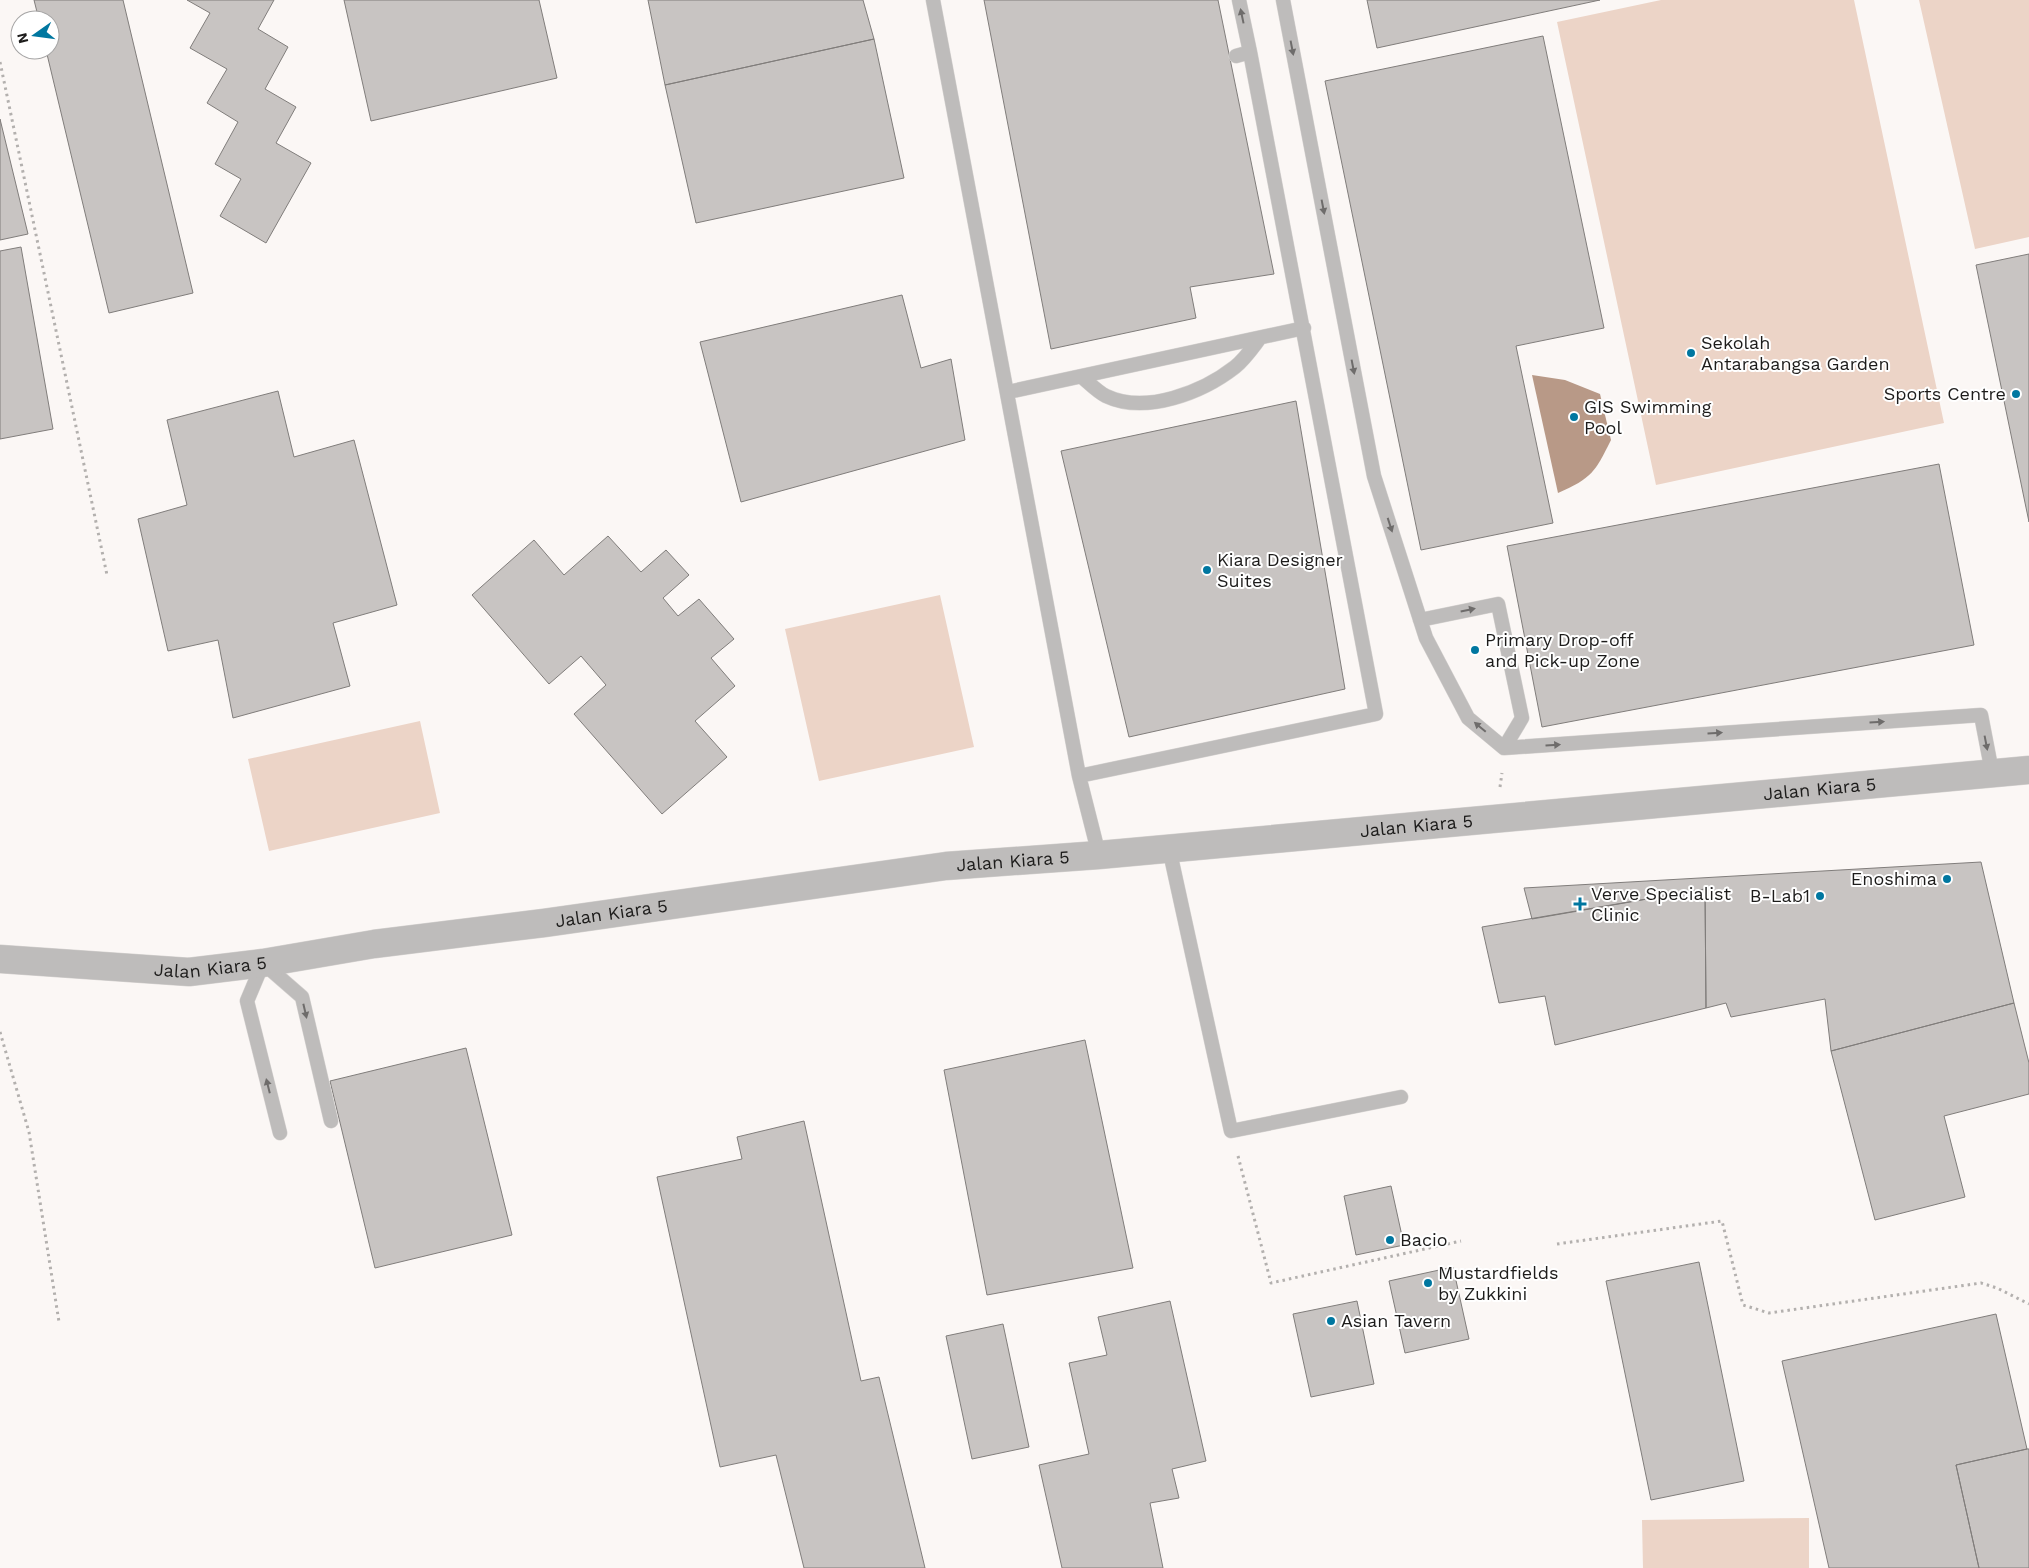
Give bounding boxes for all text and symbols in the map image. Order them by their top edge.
one-way arrow [1238,8,1246,24]
north arrow [10,10,60,60]
text: N [13,31,31,45]
one-way arrow [1288,40,1296,55]
one-way arrow [1319,200,1327,216]
place label: Sekolah Antarabangsa Garden [1701,332,1890,374]
marker: Sekolah Antarabangsa Garden [1685,347,1697,359]
one-way arrow [1350,359,1358,375]
place label: Sports Centre [1884,383,2006,404]
marker: Sports Centre [2010,388,2022,400]
place label: GIS Swimming Pool [1584,396,1712,438]
marker: GIS Swimming Pool [1568,411,1580,423]
one-way arrow [1386,518,1394,533]
place label: Kiara Designer Suites [1217,549,1343,591]
marker: Kiara Designer Suites [1201,564,1213,576]
one-way arrow [1460,606,1475,614]
place label: Primary Drop-off and Pick-up Zone [1485,629,1640,671]
marker: Primary Drop-off and Pick-up Zone [1469,644,1481,656]
one-way arrow [1870,718,1886,726]
one-way arrow [1473,722,1486,733]
one-way arrow [1707,729,1723,737]
one-way arrow [1983,736,1991,752]
one-way arrow [1545,740,1561,748]
street label: Jalan Kiara 5 [1762,773,1877,804]
street label: Jalan Kiara 5 [1359,810,1474,841]
street label: Jalan Kiara 5 [956,846,1070,875]
place label: Enoshima [1851,868,1937,889]
marker: Enoshima [1941,873,1953,885]
place label: Verve Specialist Clinic [1591,883,1731,925]
place label: B-Lab1 [1750,885,1810,906]
marker: B-Lab1 [1814,890,1826,902]
street label: Jalan Kiara 5 [554,895,669,931]
marker: Verve Specialist Clinic [1573,897,1587,911]
street label: Jalan Kiara 5 [153,952,268,982]
one-way arrow [301,1004,309,1019]
one-way arrow [264,1078,272,1093]
place label: Bacio [1400,1229,1448,1250]
marker: Bacio [1384,1234,1396,1246]
place label: Mustardfields by Zukkini [1438,1262,1558,1304]
marker: Mustardfields by Zukkini [1422,1277,1434,1289]
place label: Asian Tavern [1341,1310,1451,1331]
marker: Asian Tavern [1325,1315,1337,1327]

